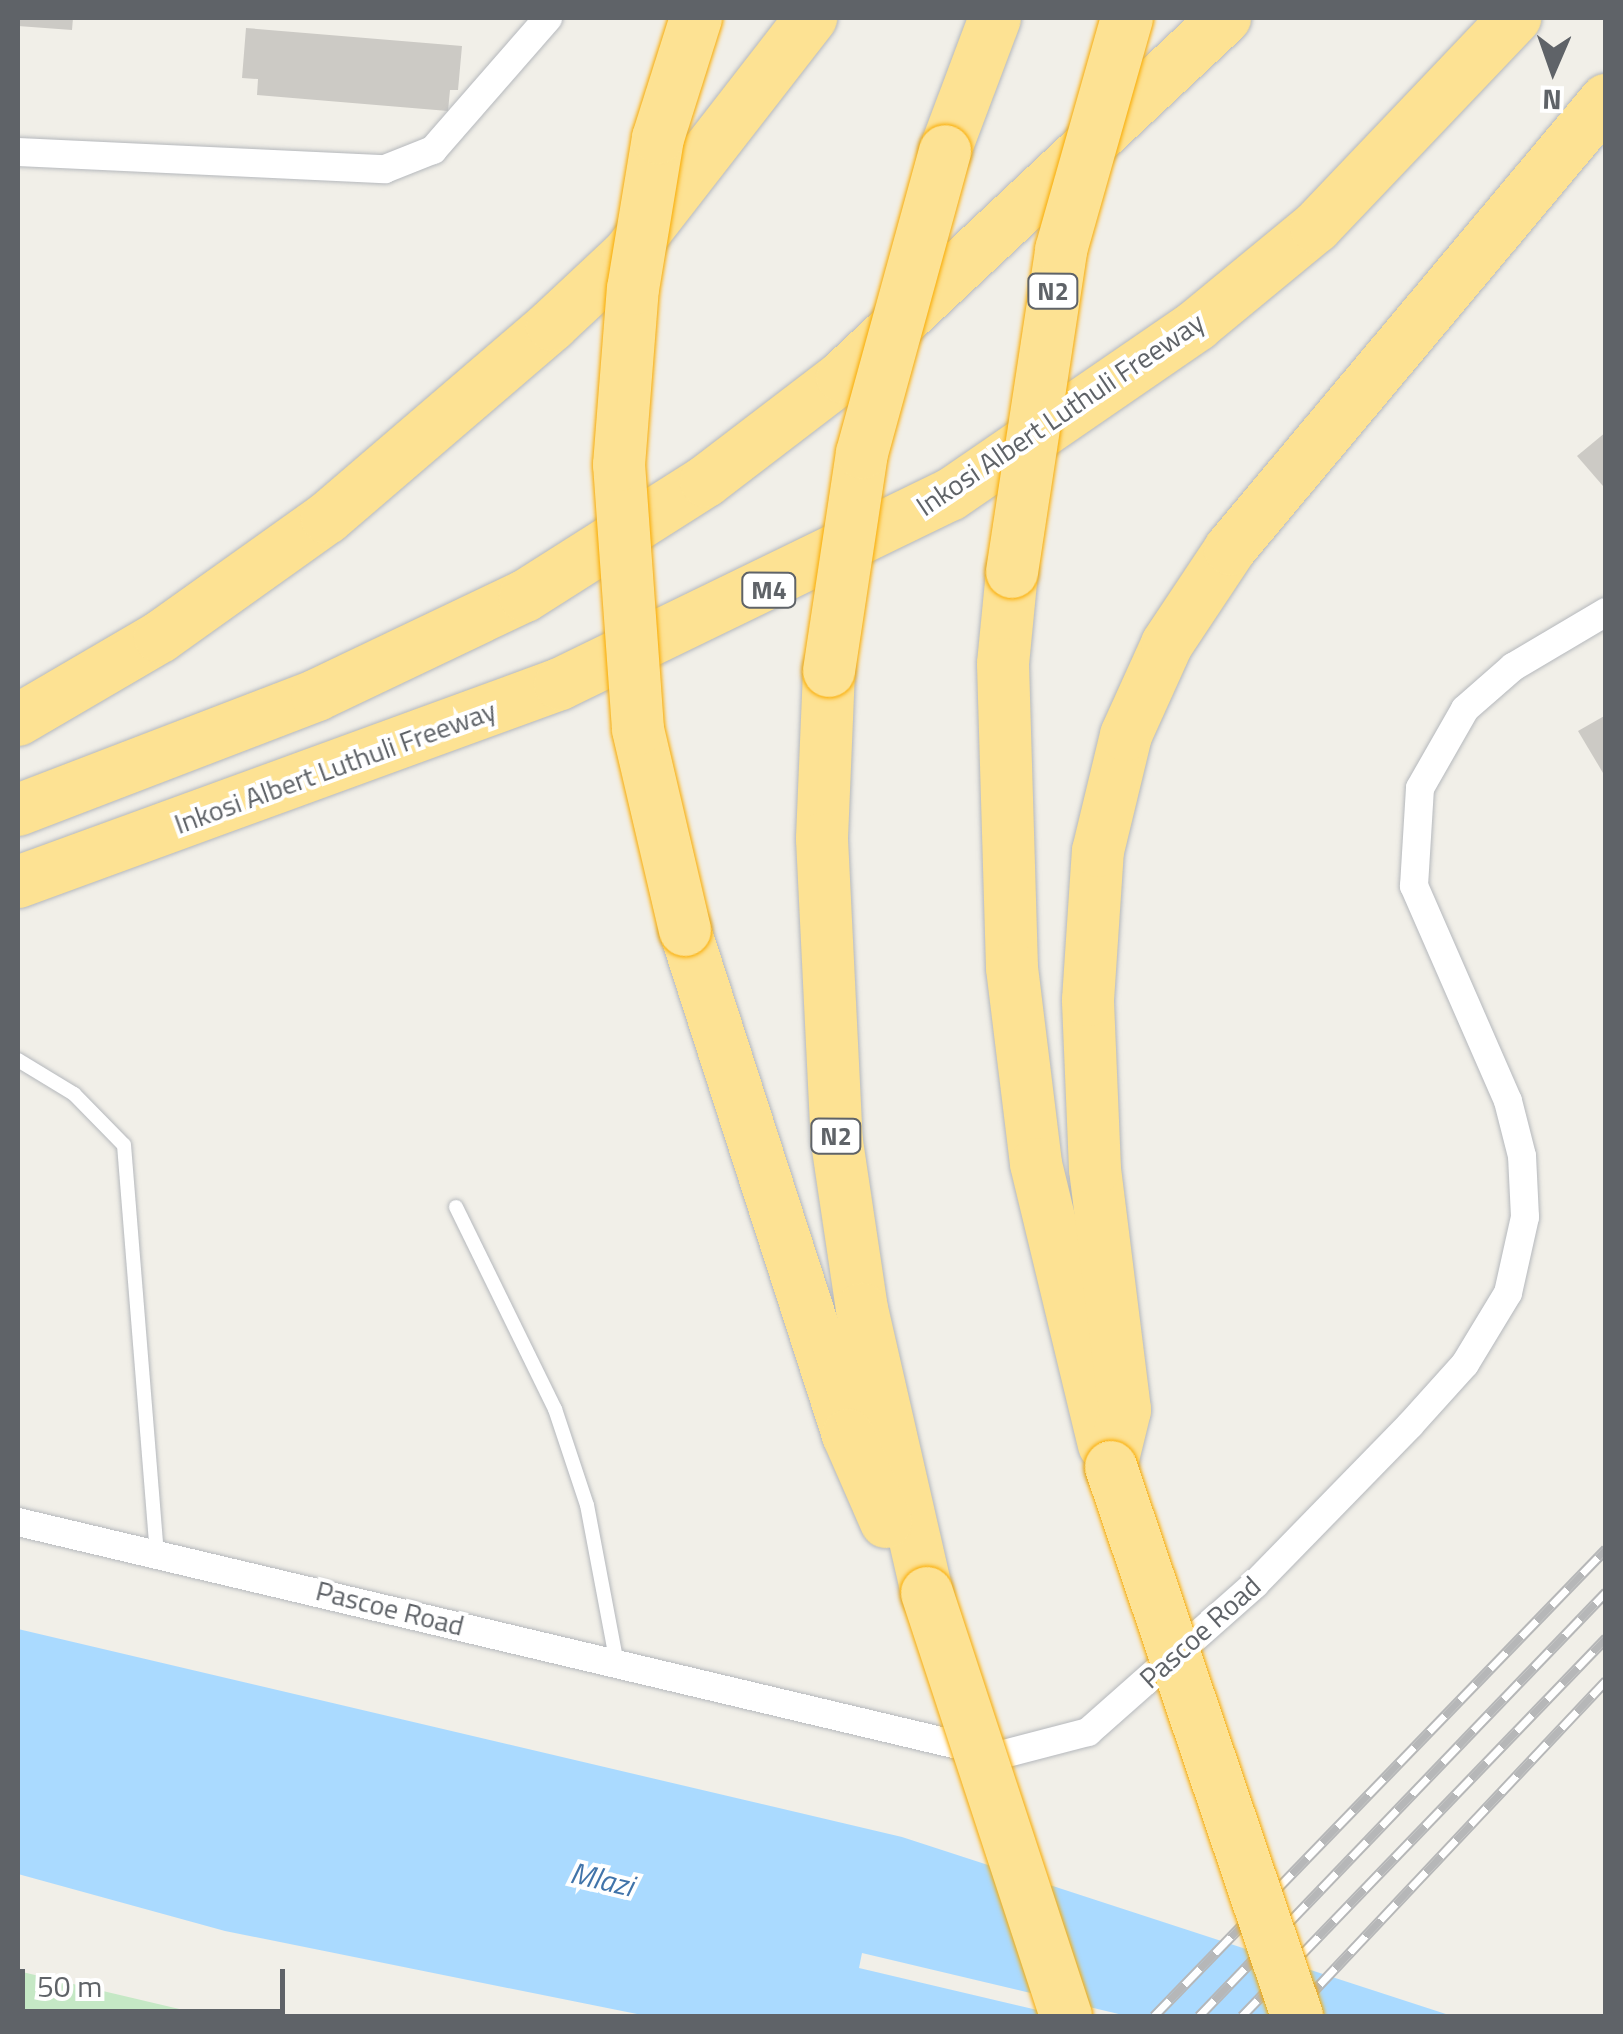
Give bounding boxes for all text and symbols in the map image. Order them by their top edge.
north arrow [1503,20,1603,120]
text: N [1541,79,1562,122]
road number: N2 [1026,271,1080,311]
street label: Inkosi Albert Luthuli Freeway [910,305,1210,523]
road number: M4 [739,570,799,610]
street label: Inkosi Albert Luthuli Freeway [170,693,500,841]
road number: N2 [808,1116,864,1156]
street label: Pascoe Road [1133,1569,1267,1695]
street label: Pascoe Road [313,1573,467,1643]
water label: Mlazi [567,1854,637,1904]
scale bar [25,1949,290,2011]
text: 50 m [37,1963,102,2009]

